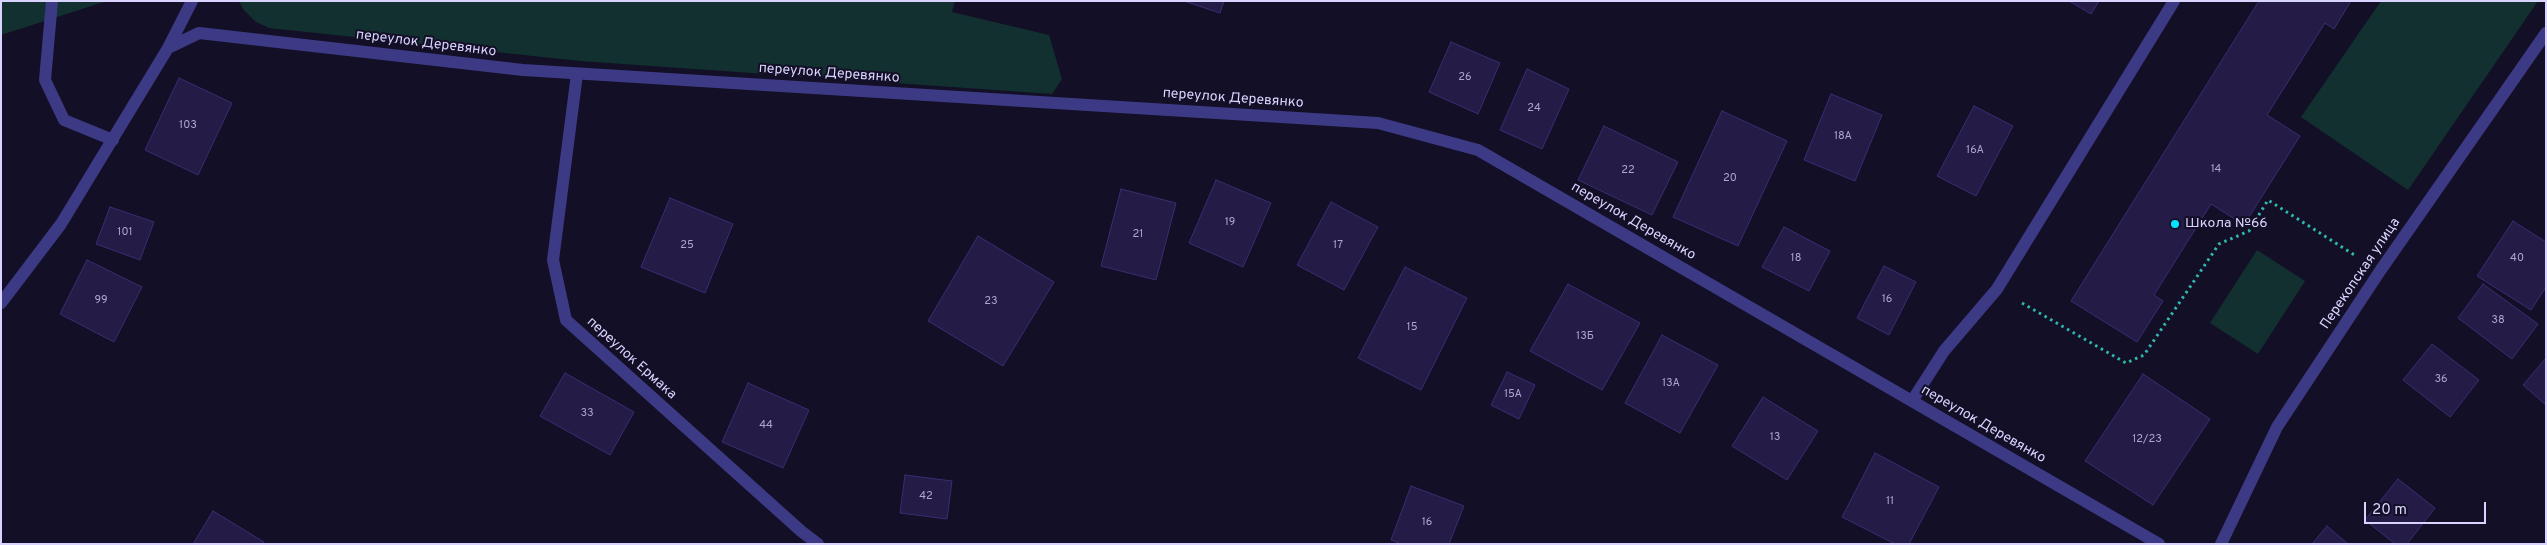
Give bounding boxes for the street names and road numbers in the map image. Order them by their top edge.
street label: переулок Деревянко [355,27,497,61]
street label: переулок Деревянко [758,61,900,87]
street label: переулок Деревянко [1162,86,1304,112]
street label: переулок Деревянко [1568,179,1698,265]
street label: Перекопская улица [2317,215,2405,333]
street label: переулок Ермака [583,314,679,404]
street label: переулок Деревянко [1918,382,2048,468]

